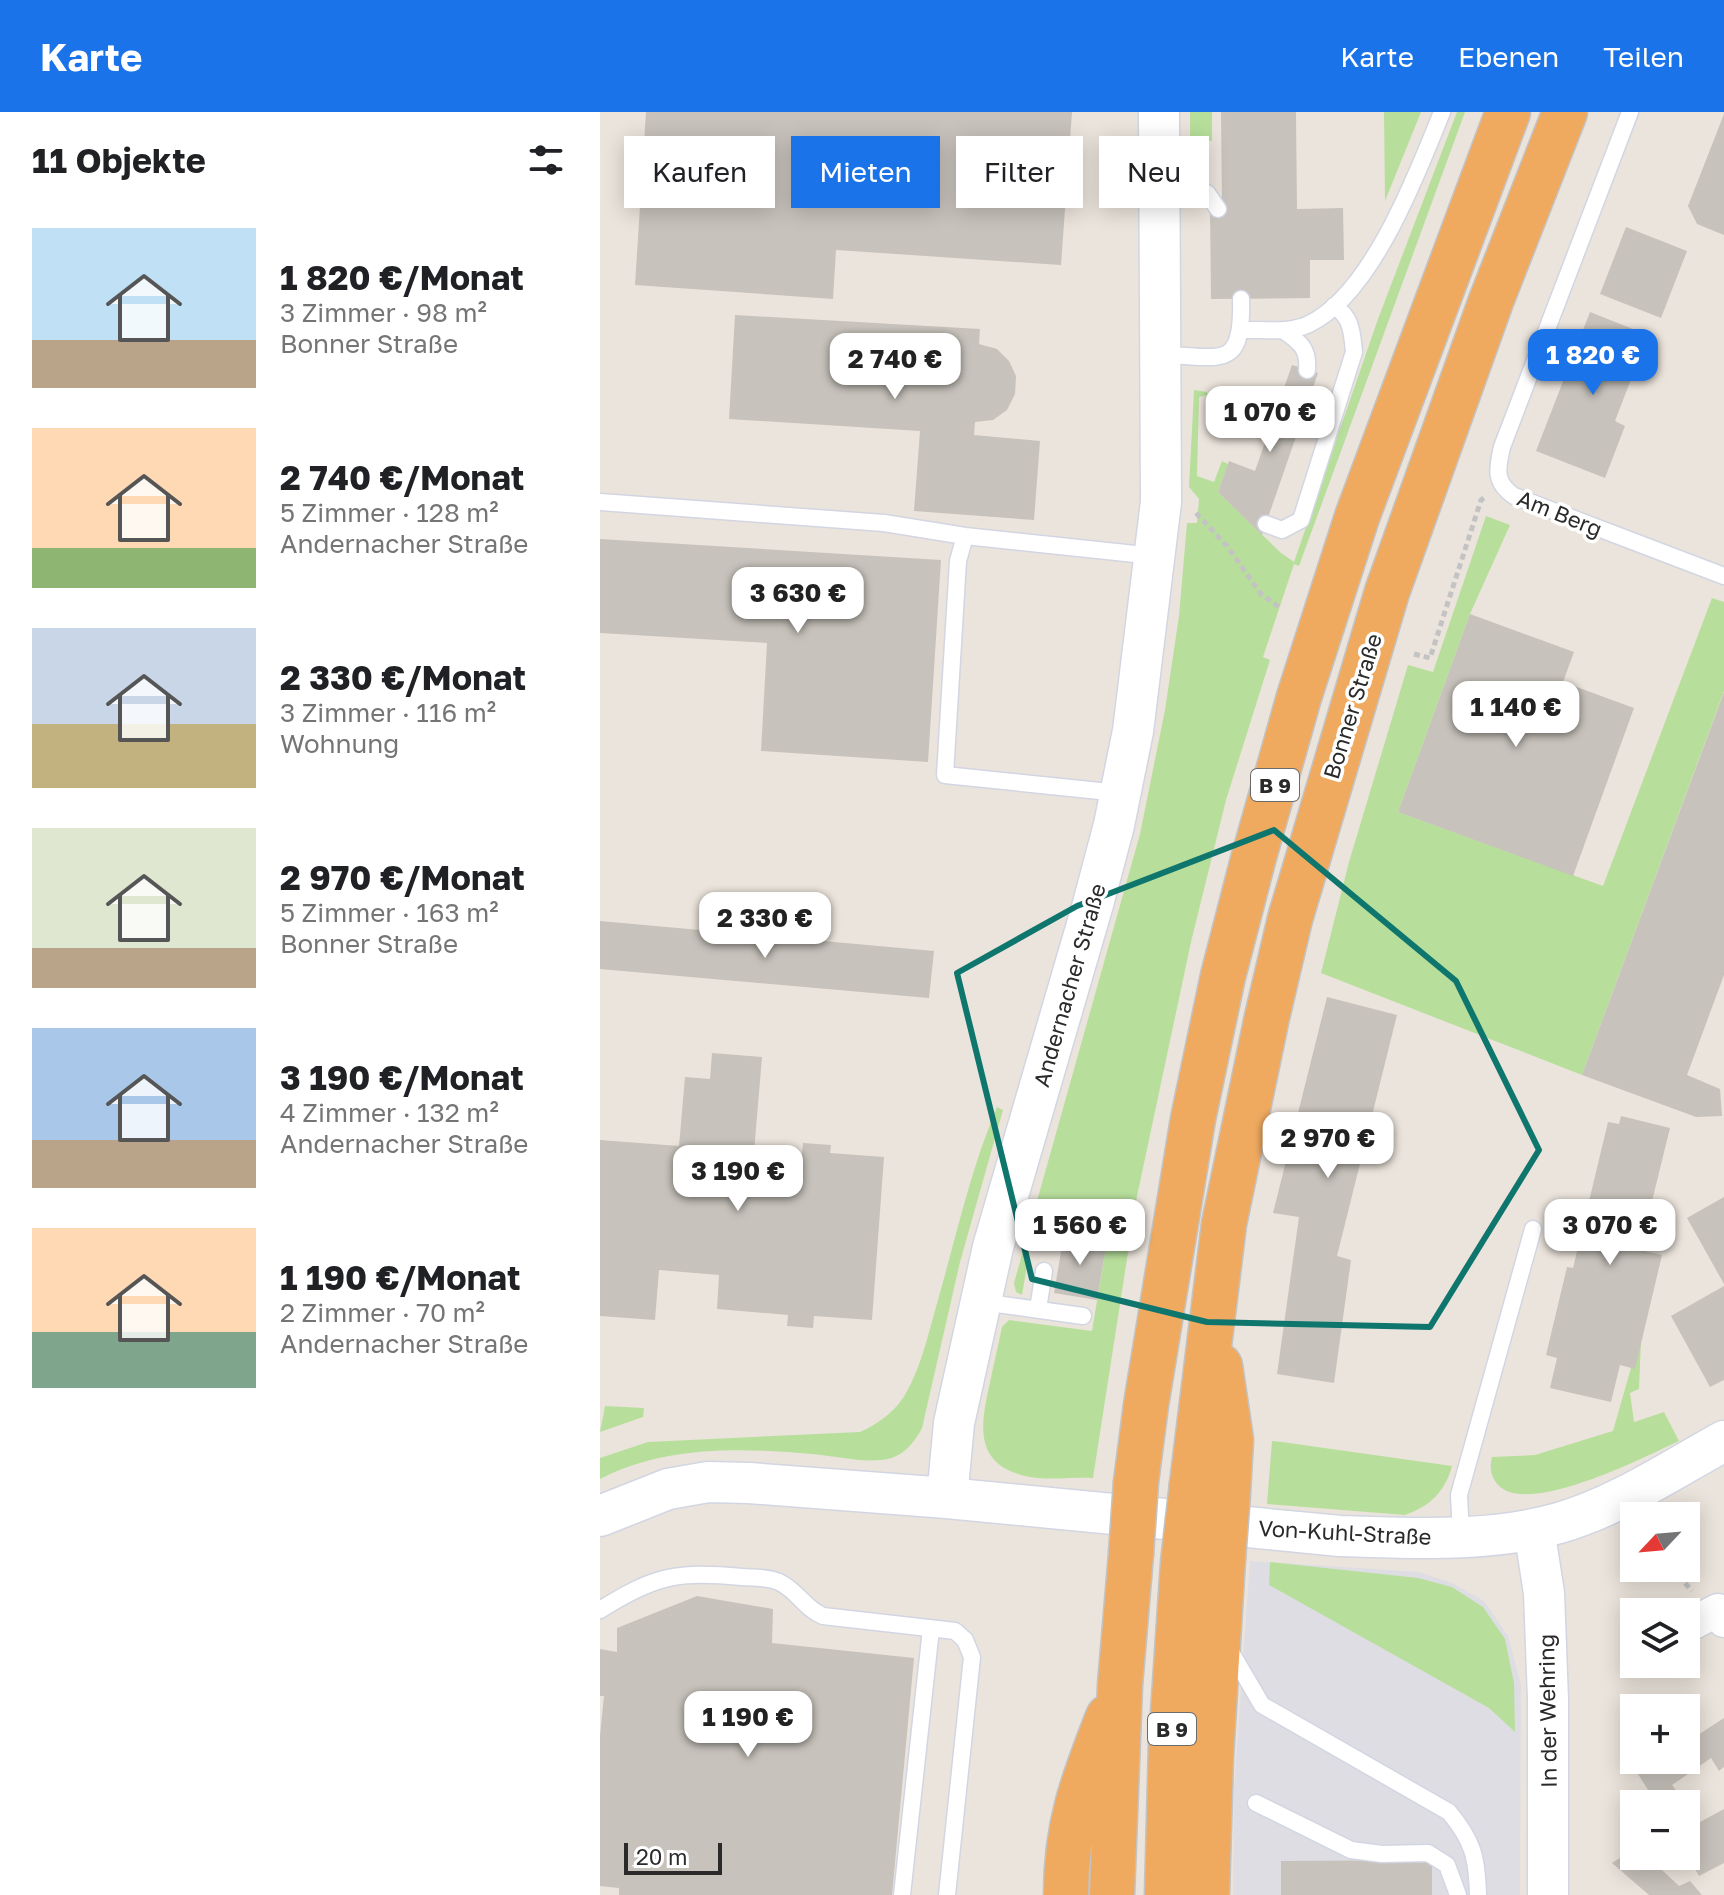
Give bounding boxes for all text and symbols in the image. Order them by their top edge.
text: Karte [40,34,142,79]
text: Karte [1340,40,1414,73]
text: Ebenen [1458,40,1559,73]
text: Teilen [1603,40,1684,73]
chip: Kaufen [624,136,775,208]
chip: Mieten [791,136,940,208]
chip: Filter [956,136,1083,208]
chip: Neu [1099,136,1209,208]
icon: filters [524,138,568,182]
text: 11 Objekte [32,140,206,180]
text: 1 820 €/Monat [280,257,524,297]
icon: home [96,260,192,356]
text: 3 Zimmer · 98 m² [280,297,487,328]
text: Bonner Straße [280,328,458,359]
pin: 1 820 € [1519,329,1667,397]
pin: 2 740 € [821,333,969,401]
text: 1 820 € [1546,339,1640,370]
text: 2 740 € [848,343,942,374]
pin: 1 070 € [1196,386,1344,454]
text: 1 070 € [1224,396,1316,427]
text: 2 740 €/Monat [280,457,524,497]
icon: home [96,460,192,556]
street label: Am Berg [1514,484,1606,542]
text: 5 Zimmer · 128 m² [280,497,499,528]
text: Andernacher Straße [280,528,528,559]
pin: 3 630 € [724,567,872,635]
text: 3 630 € [750,577,846,608]
street label: Bonner Straße [1317,630,1387,782]
text: 2 330 €/Monat [280,657,526,697]
icon: home [96,660,192,756]
pin: 1 140 € [1442,681,1590,749]
text: 1 140 € [1470,691,1562,722]
text: 3 Zimmer · 116 m² [280,697,496,728]
text: Wohnung [280,728,399,759]
road number: B 9 [1251,769,1299,801]
text: 2 970 €/Monat [280,857,525,897]
icon: home [96,860,192,956]
street label: Andernacher Straße [1027,880,1111,1090]
pin: 2 330 € [691,892,839,960]
text: 5 Zimmer · 163 m² [280,897,499,928]
text: 2 330 € [717,902,813,933]
text: Bonner Straße [280,928,458,959]
text: 3 190 €/Monat [280,1057,524,1097]
icon: home [96,1060,192,1156]
text: 4 Zimmer · 132 m² [280,1097,499,1128]
pin: 2 970 € [1254,1112,1402,1180]
text: 2 970 € [1281,1122,1375,1153]
text: Andernacher Straße [280,1128,528,1159]
pin: 3 190 € [664,1145,812,1213]
text: 3 190 € [691,1155,785,1186]
pin: 1 560 € [1006,1199,1154,1267]
pin: 3 070 € [1536,1199,1684,1267]
text: 1 560 € [1033,1209,1127,1240]
text: 3 070 € [1562,1209,1658,1240]
text: 1 190 €/Monat [280,1257,521,1297]
icon: home [96,1260,192,1356]
text: 2 Zimmer · 70 m² [280,1297,485,1328]
text: Andernacher Straße [280,1328,528,1359]
north arrow [1620,1502,1700,1582]
map controls [1620,1502,1700,1870]
street label: Von-Kuhl-Straße [1258,1514,1432,1550]
button: layers [1620,1598,1700,1678]
street label: In der Wehring [1532,1634,1562,1788]
pin: 1 190 € [674,1691,822,1759]
button: + [1620,1694,1700,1774]
text: 1 190 € [702,1701,794,1732]
road number: B 9 [1148,1713,1196,1745]
button: − [1620,1790,1700,1870]
scale bar [624,1839,722,1875]
text: 20 m [636,1843,687,1870]

